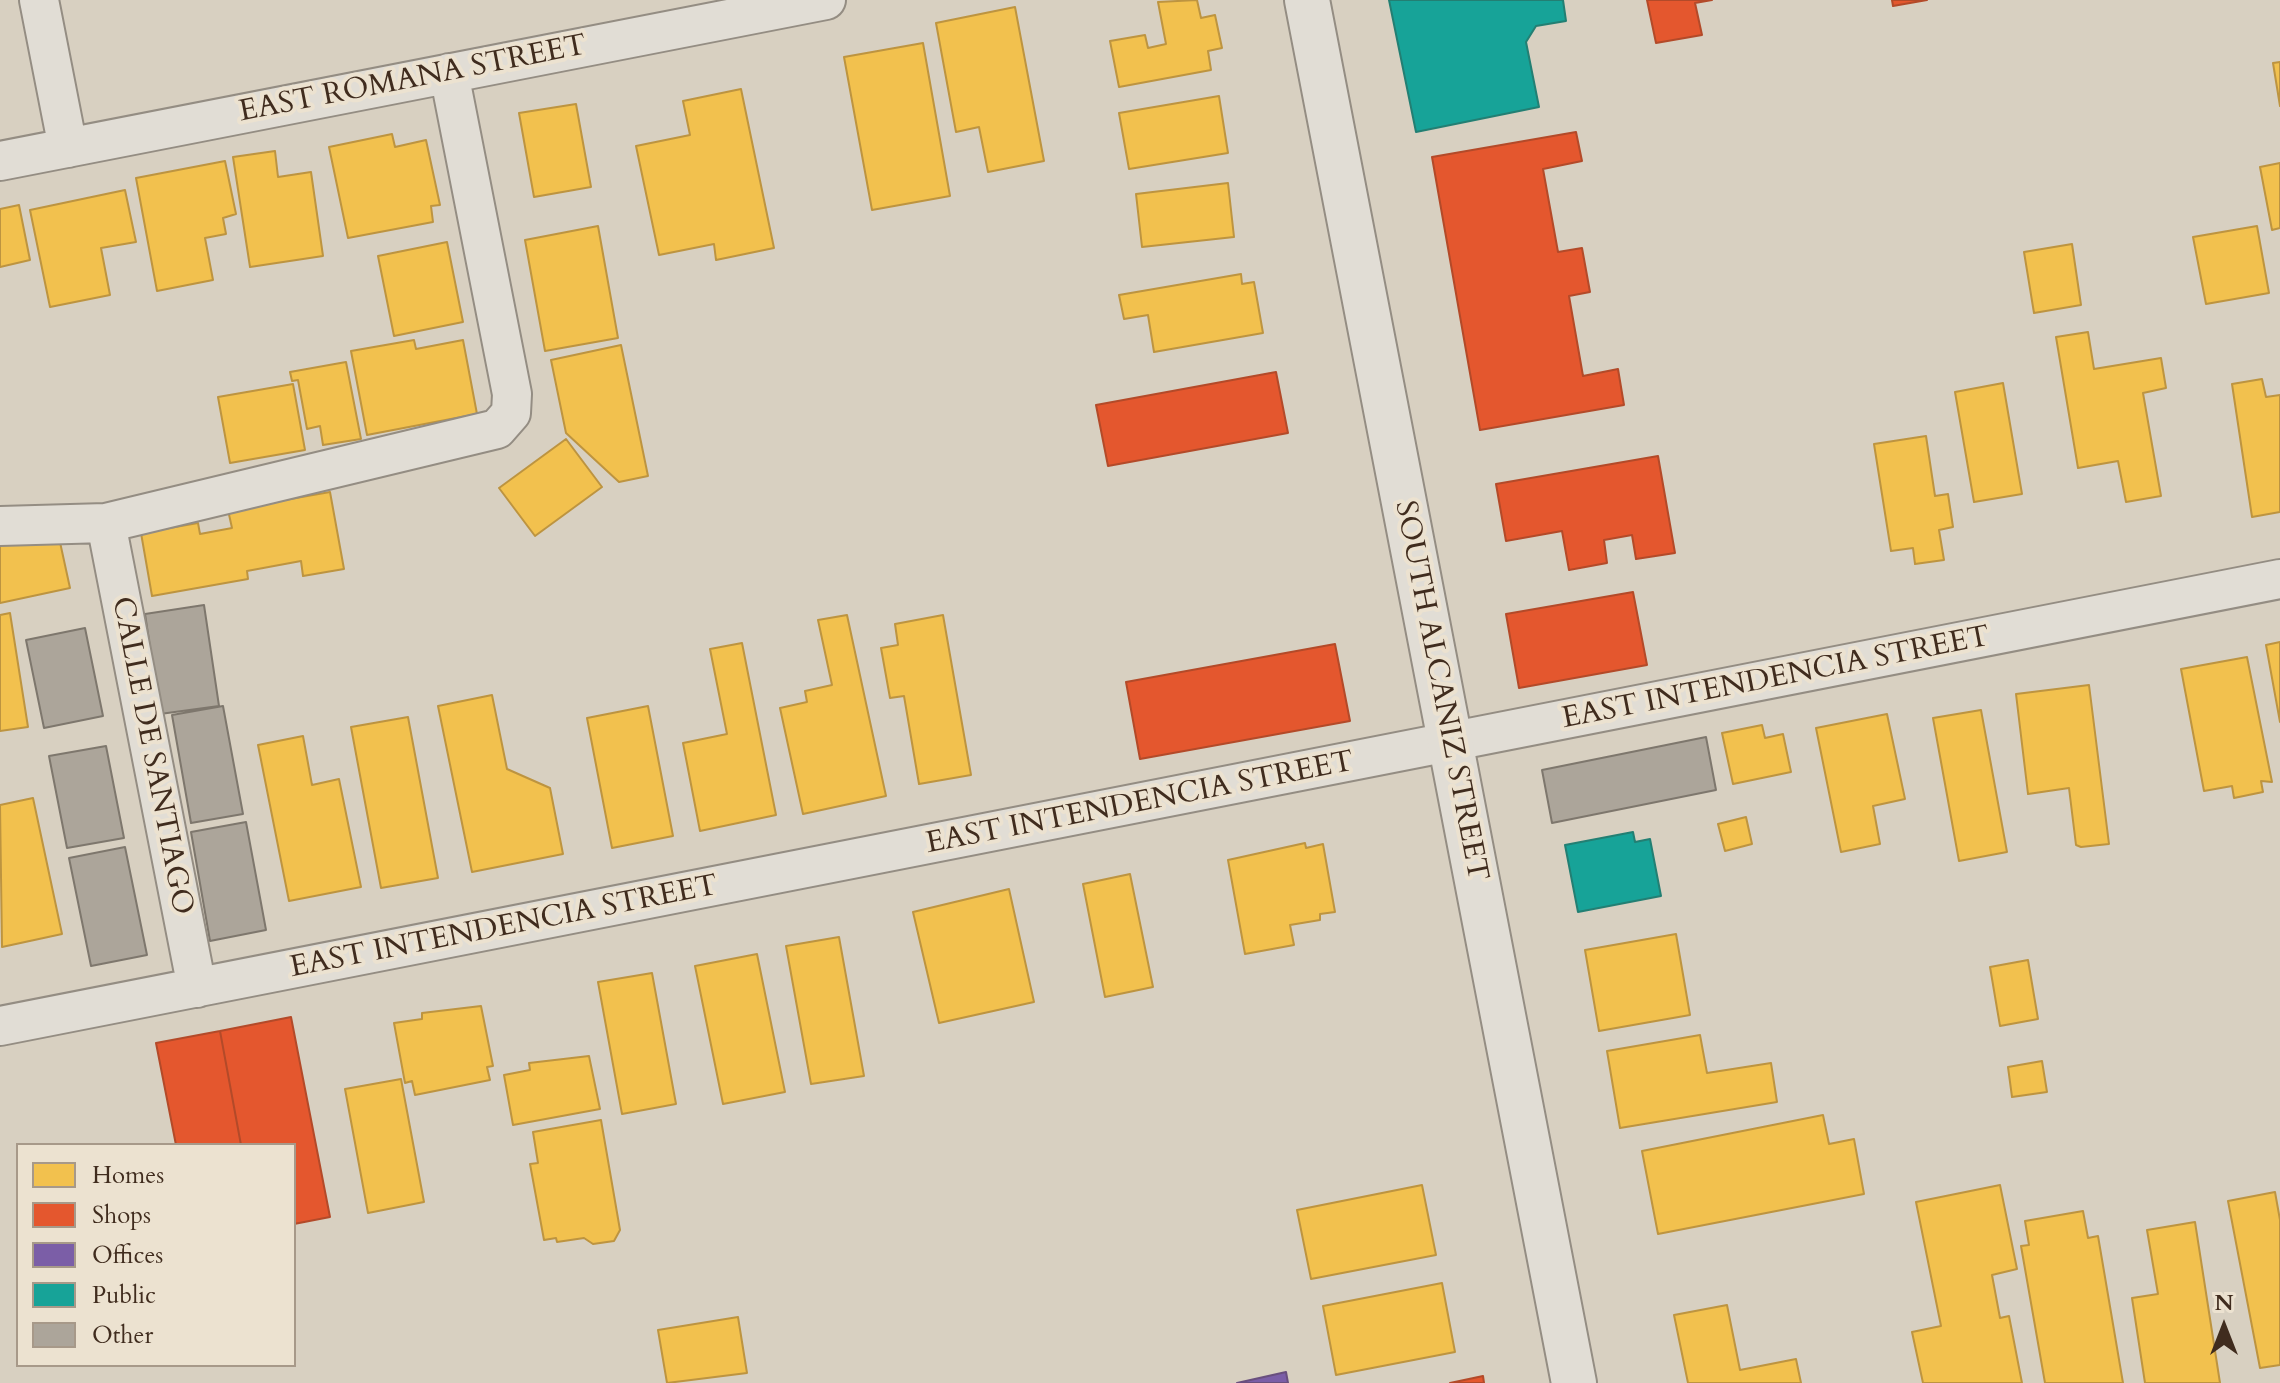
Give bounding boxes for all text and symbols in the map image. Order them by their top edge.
street label: EAST ROMANA STREET [236,29,590,131]
street label: SOUTH ALCANIZ STREET [1385,498,1495,884]
street label: CALLE DE SANTIAGO [102,594,200,918]
street label: EAST INTENDENCIA STREET [1559,620,1993,738]
street label: EAST INTENDENCIA STREET [923,745,1357,863]
street label: EAST INTENDENCIA STREET [287,869,721,987]
legend [16,1143,296,1367]
text: Homes [92,1159,164,1192]
text: Shops [92,1199,151,1232]
text: Offices [92,1239,163,1272]
text: Public [92,1279,156,1312]
north arrow [2184,1287,2264,1367]
text: N [2214,1288,2234,1318]
text: Other [92,1319,153,1352]

